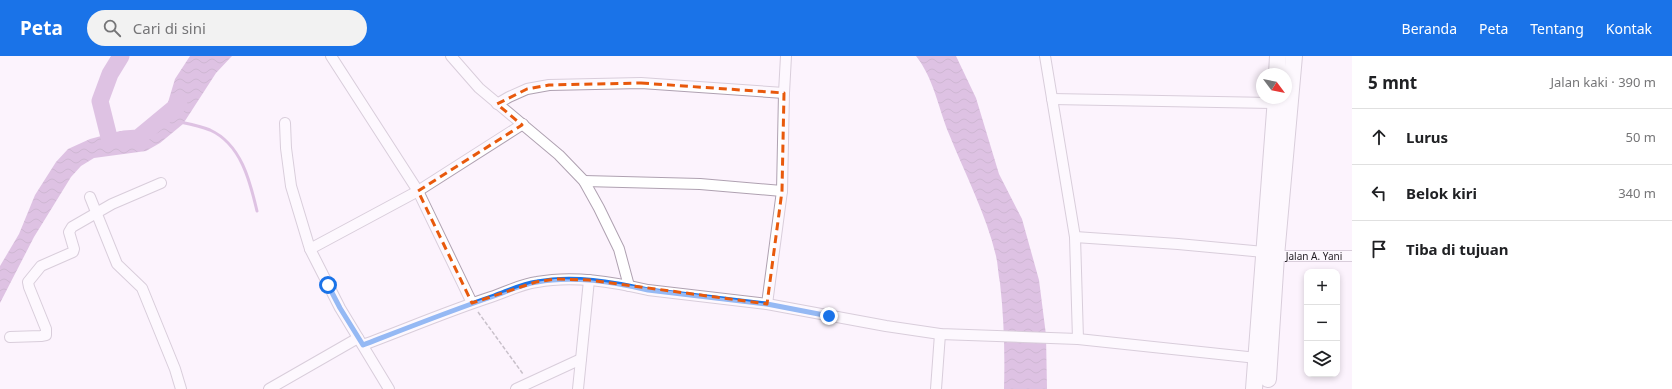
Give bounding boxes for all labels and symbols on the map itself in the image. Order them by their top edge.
north arrow [1256,68,1292,104]
street label: Jalan A. Yani [1285,249,1342,263]
route start [319,276,337,294]
route end [820,307,838,325]

